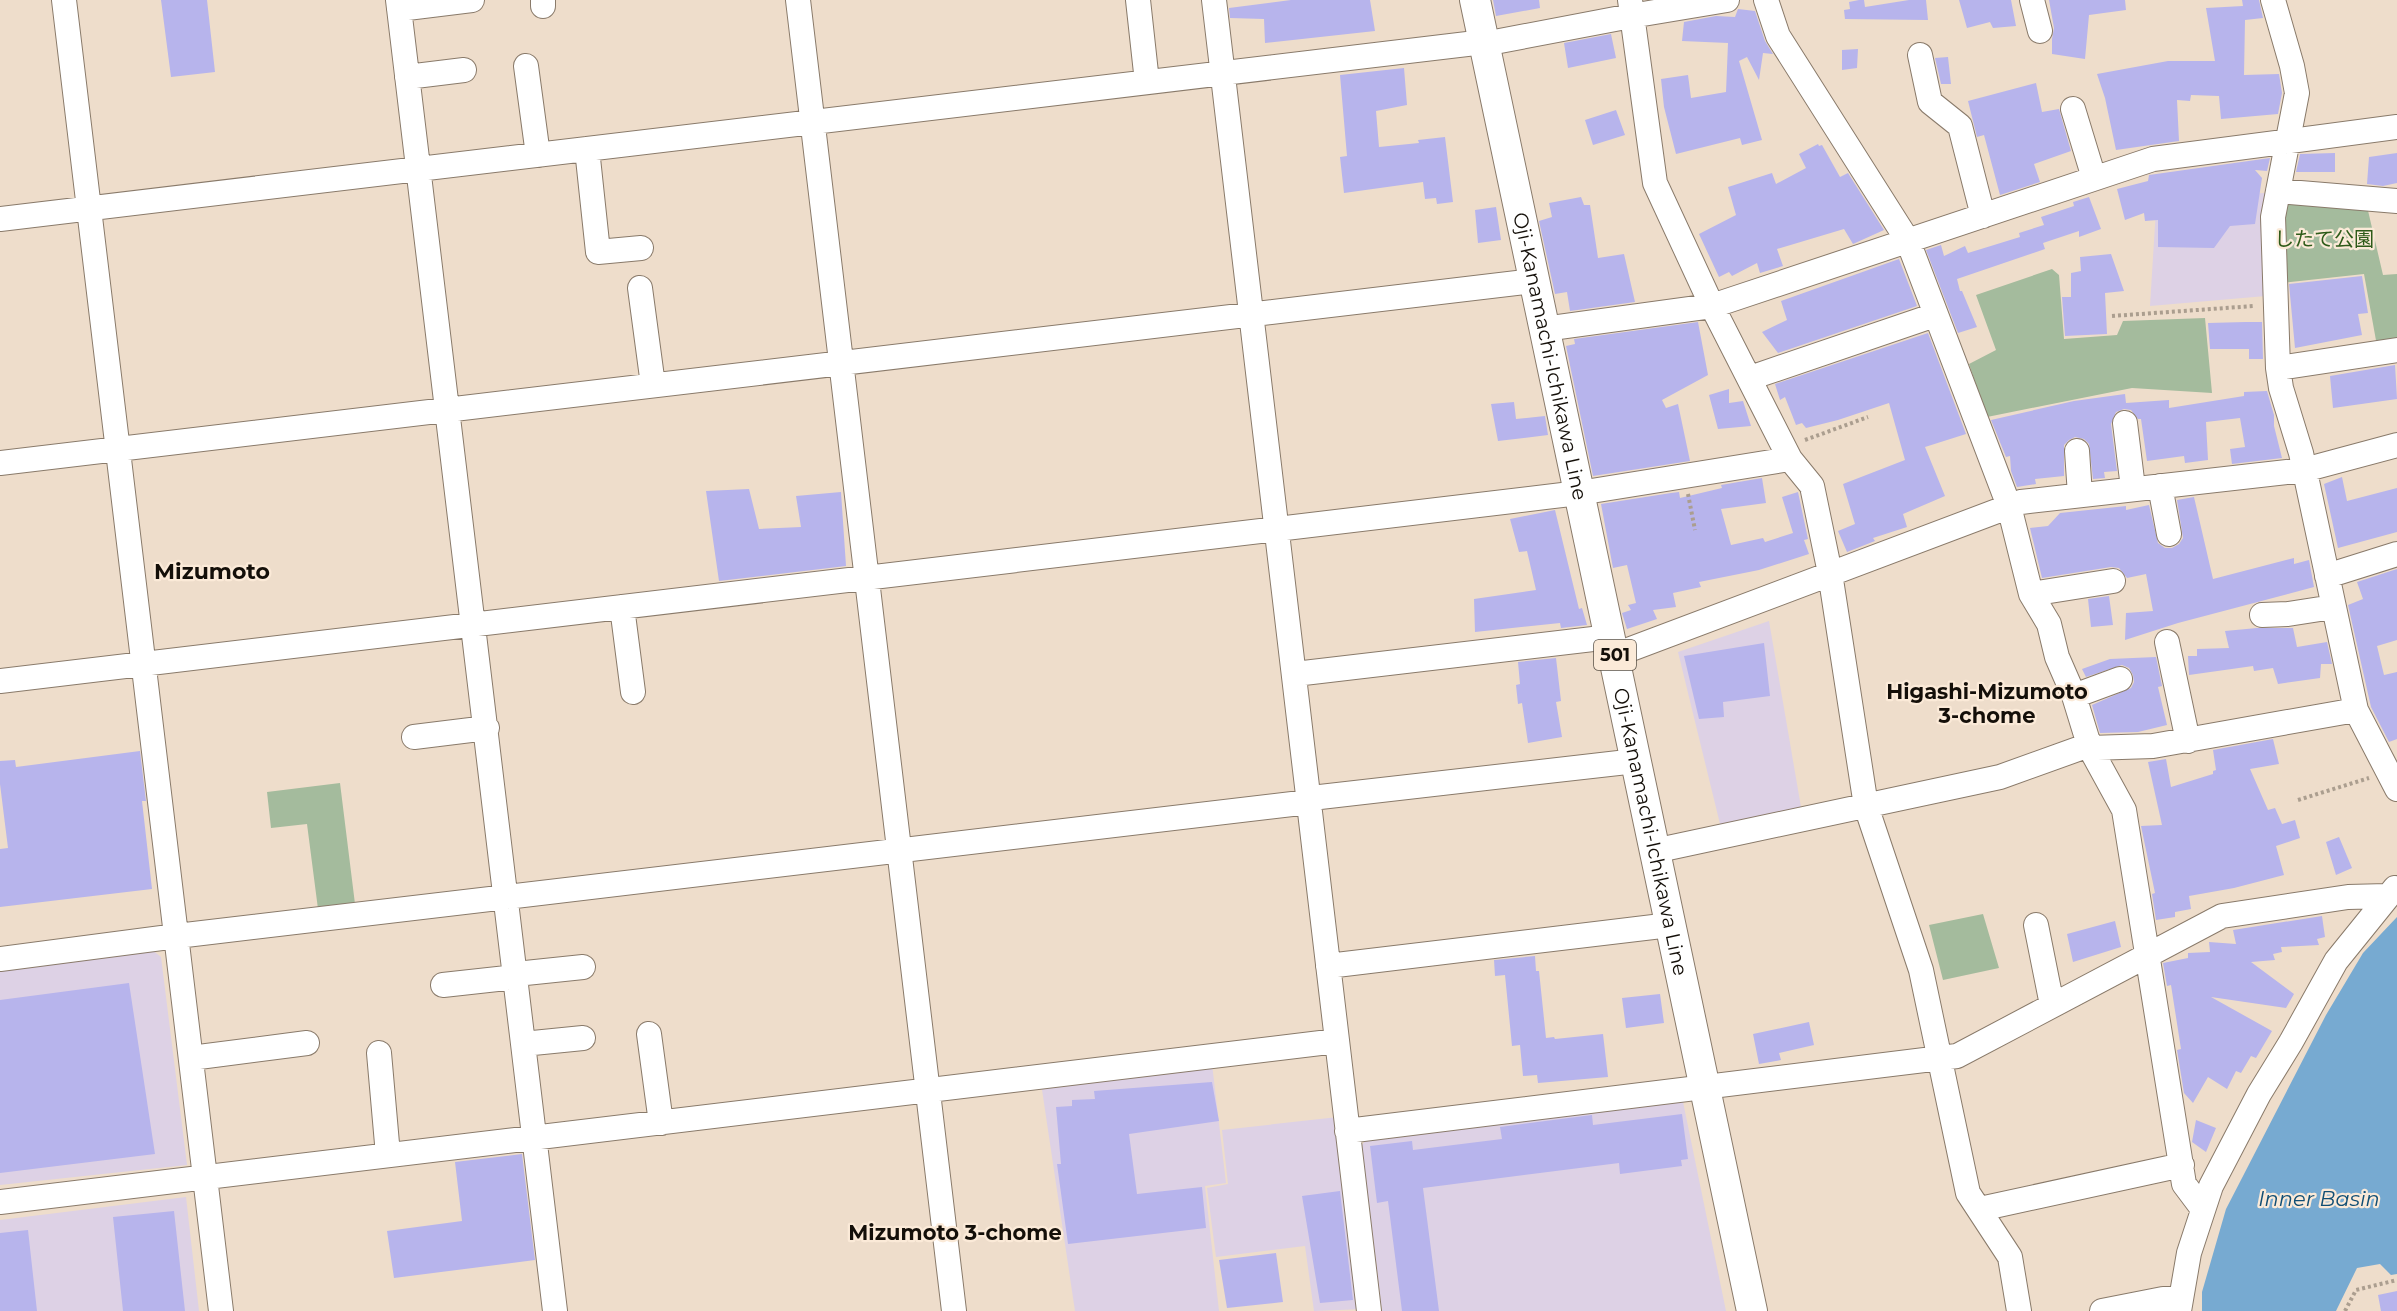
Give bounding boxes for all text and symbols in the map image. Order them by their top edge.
street label: Oji-Kanamachi-Ichikawa Line [1508,210,1592,502]
park label: したて公園 [2274,227,2374,251]
district label: Mizumoto [154,558,270,585]
road number: 501 [1594,640,1636,670]
district label: Higashi-Mizumoto 3-chome [1886,679,2088,728]
street label: Oji-Kanamachi-Ichikawa Line [1609,686,1693,978]
water label: Inner Basin [2258,1186,2380,1211]
district label: Mizumoto 3-chome [848,1220,1062,1245]

